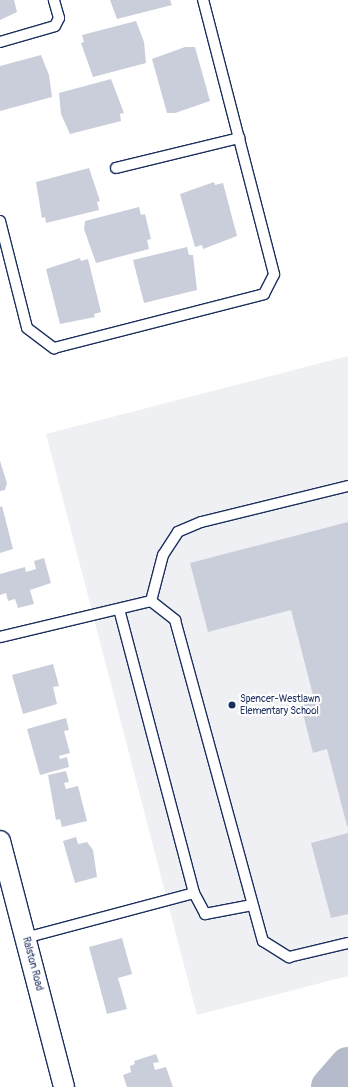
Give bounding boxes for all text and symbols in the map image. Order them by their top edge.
place label: Spencer-Westlawn Elementary School [240,693,320,716]
marker: Spencer-Westlawn Elementary School [227,700,237,710]
street label: Ralston Road [19,936,45,992]

